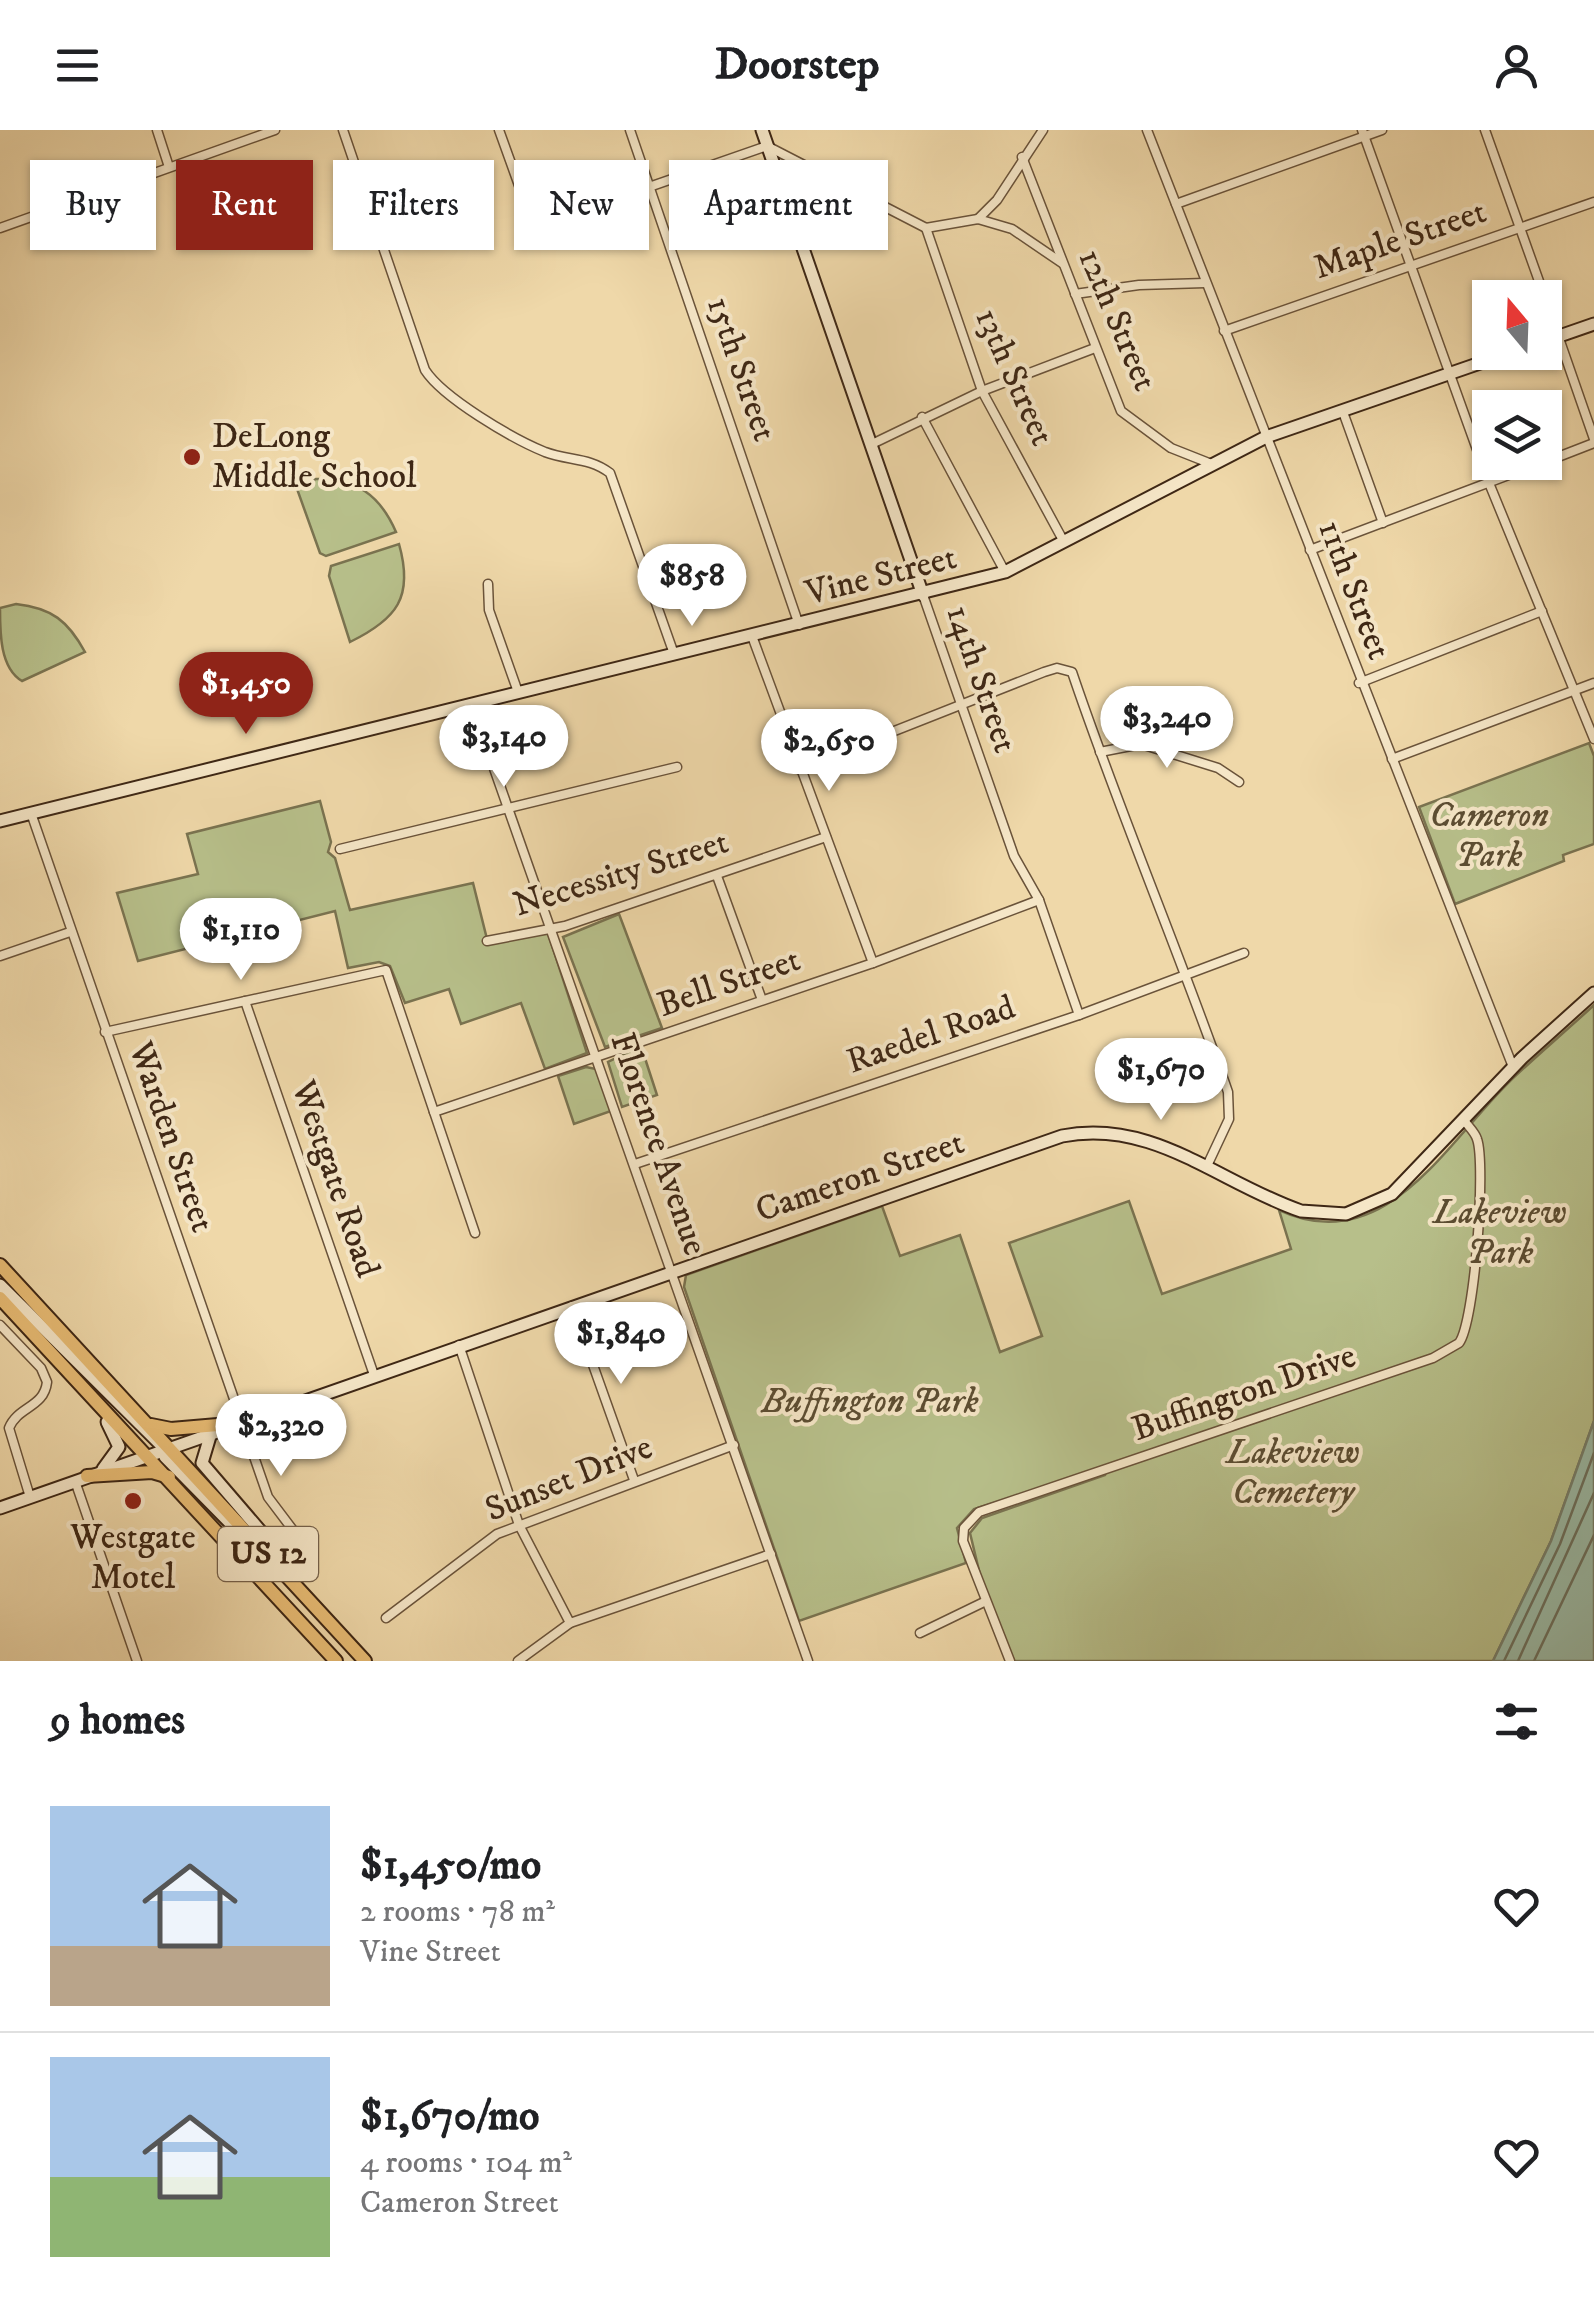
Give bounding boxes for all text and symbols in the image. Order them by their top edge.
text: Doorstep [715,37,879,93]
icon: menu [50,38,105,93]
icon: person [1489,38,1544,93]
chip: Buy [30,160,156,250]
chip: Rent [176,160,313,250]
chip: Filters [333,160,494,250]
chip: New [514,160,649,250]
chip: Apartment [669,160,888,250]
street label: Maple Street [1308,190,1492,290]
street label: 12th Street [1067,242,1167,398]
north arrow [1472,280,1562,370]
map controls [1472,280,1562,480]
street label: 15th Street [696,291,786,447]
street label: 13th Street [964,301,1064,453]
button: layers [1472,390,1562,480]
place label: DeLong Middle School [212,415,417,499]
marker: DeLong Middle School [181,446,203,468]
street label: 11th Street [1307,514,1401,666]
street label: Vine Street [800,536,961,616]
pin: $858 [633,544,751,629]
text: $858 [659,556,725,596]
street label: 14th Street [935,600,1027,758]
pin: $1,450 [165,652,327,737]
text: $1,450 [201,664,291,704]
pin: $3,240 [1086,686,1248,771]
text: $3,240 [1122,698,1212,738]
pin: $3,140 [423,705,585,790]
pin: $2,650 [748,709,910,794]
text: $3,140 [461,717,547,757]
text: $2,650 [783,721,875,761]
park label: Cameron Park [1429,794,1549,878]
street label: Necessity Street [508,820,734,928]
pin: $1,110 [160,898,322,983]
text: $1,110 [202,910,280,950]
street label: Bell Street [652,938,806,1028]
street label: Raedel Road [841,986,1021,1084]
street label: Florence Avenue [599,1027,717,1261]
street label: Warden Street [118,1035,224,1238]
pin: $1,670 [1080,1038,1242,1123]
text: $1,670 [1117,1050,1205,1090]
street label: Westgate Road [280,1074,389,1284]
street label: Cameron Street [750,1121,970,1233]
park label: Lakeview Park [1431,1191,1567,1275]
pin: $1,840 [540,1302,702,1387]
text: $1,840 [576,1314,666,1354]
street label: Buffington Drive [1126,1334,1362,1452]
park label: Buffington Park [760,1380,979,1424]
pin: $2,320 [200,1394,362,1479]
text: $2,320 [237,1406,325,1446]
street label: Sunset Drive [479,1426,659,1532]
park label: Lakeview Cemetery [1224,1431,1360,1515]
marker: Westgate Motel [122,1490,144,1512]
place label: Westgate Motel [69,1516,196,1600]
road number: US 12 [218,1527,318,1581]
icon: filters [1489,1694,1544,1749]
text: 9 homes [50,1695,185,1747]
text: $1,450/mo [360,1840,541,1892]
icon: home [130,1846,250,1966]
icon: heart [1489,1879,1544,1934]
text: 2 rooms · 78 m² [360,1892,555,1932]
text: Vine Street [360,1932,501,1972]
text: $1,670/mo [360,2091,540,2143]
icon: home [130,2097,250,2217]
icon: heart [1489,2130,1544,2185]
text: 4 rooms · 104 m² [360,2143,572,2183]
text: Cameron Street [360,2183,559,2223]

